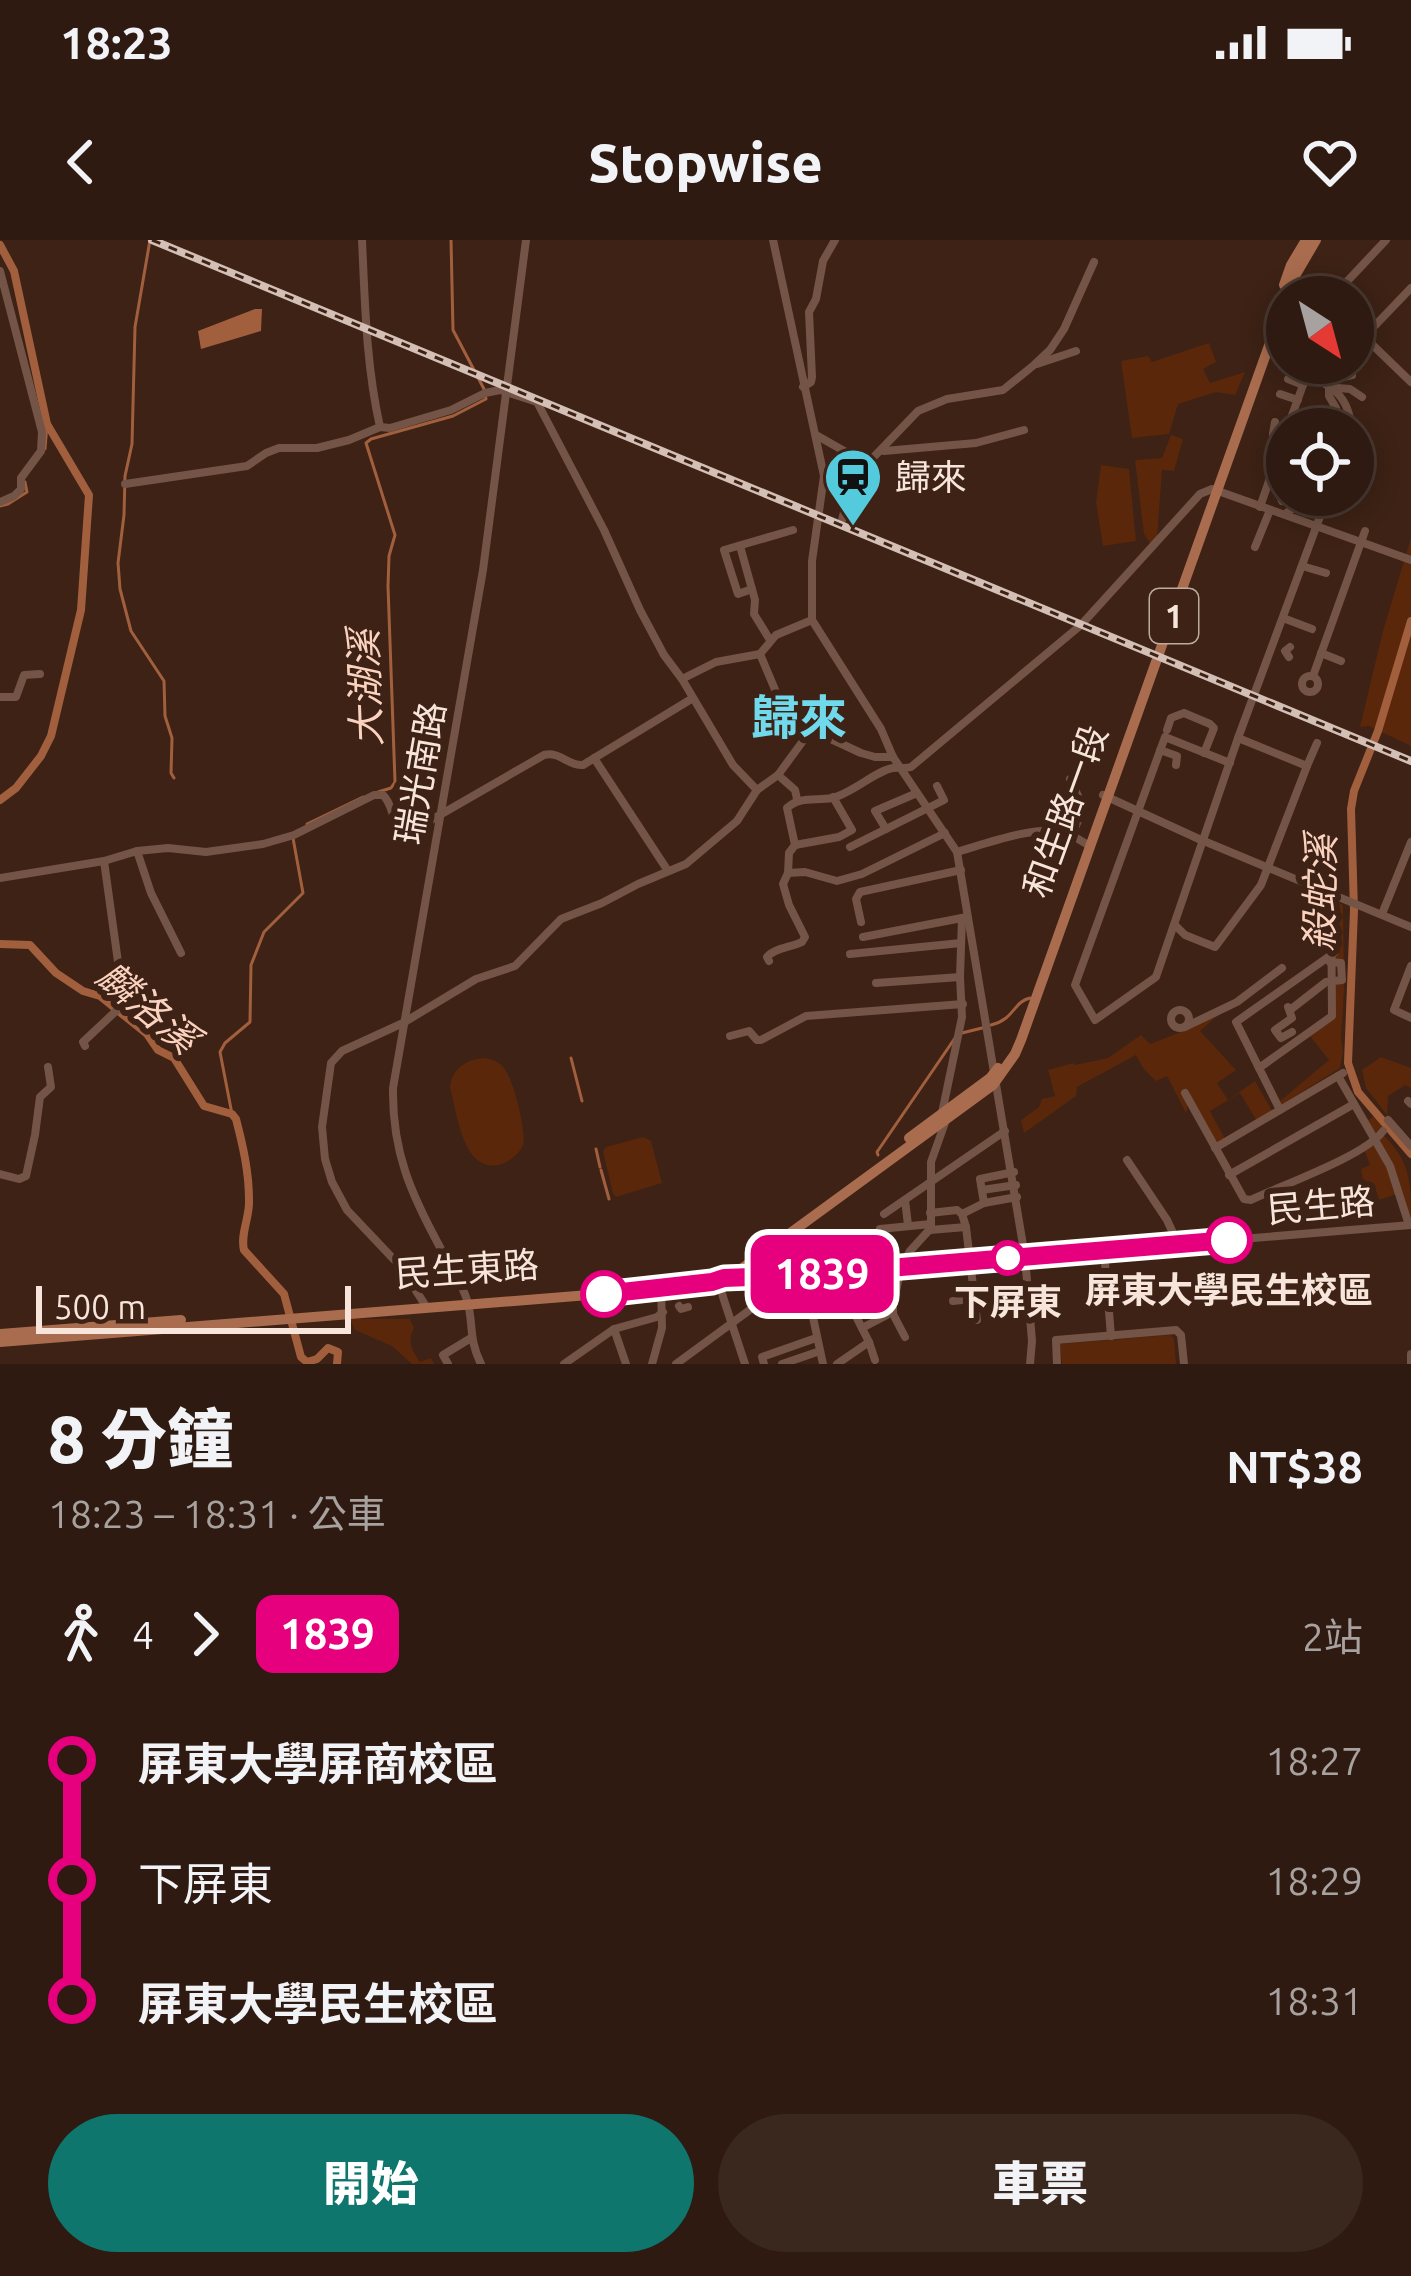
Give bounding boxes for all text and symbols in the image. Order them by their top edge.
text: 18:23 [60,17,173,68]
icon: back [48,129,114,195]
icon: heart [1297,129,1363,195]
text: Stopwise [588,132,823,192]
north arrow [1266,276,1374,384]
map controls [1266,276,1374,516]
button: locate [1266,408,1374,516]
station icon: 歸來 [822,446,884,528]
place label: 歸來 [895,456,967,497]
road number: 1 [1150,589,1198,643]
water label: 大湖溪 [341,624,388,747]
district label: 歸來 [751,690,847,744]
street label: 瑞光南路 [387,698,452,847]
street label: 和生路一段 [1014,719,1115,902]
water label: 殺蛇溪 [1297,829,1342,952]
water label: 麟洛溪 [90,953,211,1064]
street label: 民生路 [1265,1179,1377,1230]
marker: 屏東大學民生校區 [1207,1218,1251,1262]
line badge: 1839 [738,1235,906,1313]
marker: 下屏東 [992,1242,1024,1274]
street label: 民生東路 [394,1243,540,1294]
text: 1839 [775,1250,869,1297]
place label: 屏東大學民生校區 [1085,1269,1373,1310]
unlabelled marker [582,1272,626,1316]
scale bar [36,1280,351,1333]
place label: 下屏東 [954,1281,1062,1322]
text: 500 m [54,1288,146,1325]
text: 8 分鐘 [48,1401,233,1475]
text: NT$38 [1226,1441,1363,1492]
text: 18:23 – 18:31 · 公車 [48,1492,386,1535]
icon: walk [48,1601,114,1667]
icon: forward [172,1601,238,1667]
text: 1839 [280,1610,375,1657]
text: 4 [132,1613,154,1656]
text: 2站 [1302,1615,1363,1658]
text: 屏東大學屏商校區 [138,1738,498,1789]
text: 18:27 [1265,1739,1363,1782]
text: 下屏東 [138,1858,273,1909]
text: 18:29 [1265,1859,1363,1902]
text: 屏東大學民生校區 [138,1978,498,2029]
text: 18:31 [1265,1979,1363,2022]
button: 開始 [48,2114,694,2252]
button: 車票 [718,2114,1363,2252]

